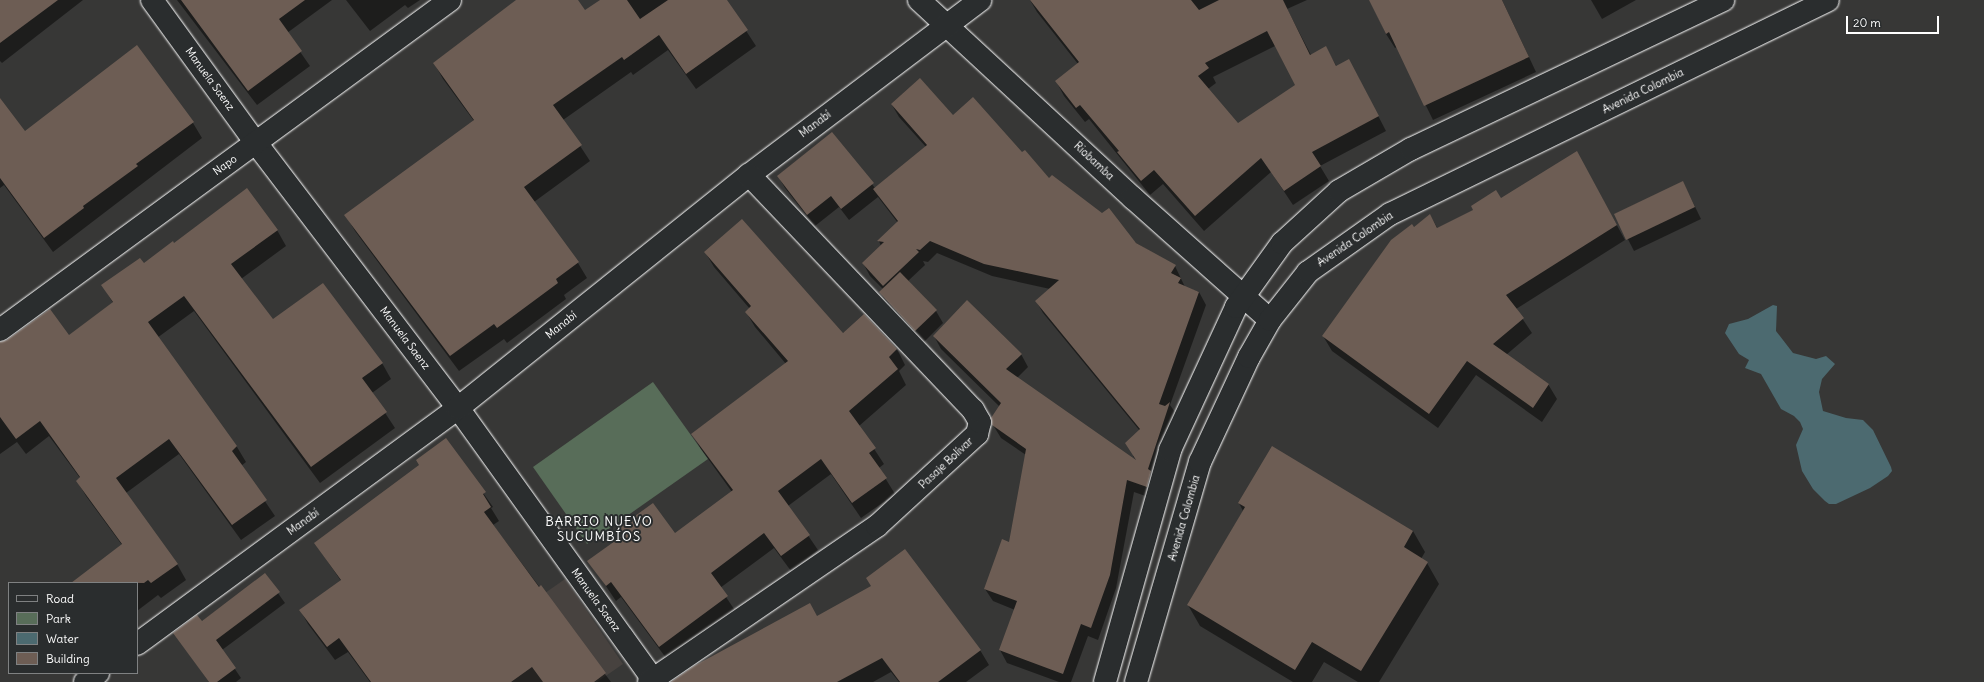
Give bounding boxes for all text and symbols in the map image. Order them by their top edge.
scale bar [1848,8,1941,34]
text: 20 m [1853,15,1881,30]
street label: Manuela Saenz [183,45,237,113]
street label: Avenida Colombia [1600,66,1686,116]
street label: Manabí [797,108,833,140]
street label: Riobamba [1071,139,1117,183]
street label: Napo [211,152,239,178]
street label: Avenida Colombia [1314,209,1396,269]
street label: Manuela Saenz [377,304,433,372]
street label: Manabí [543,308,579,342]
street label: Pasaje Bolívar [916,435,976,491]
street label: Avenida Colombia [1165,473,1203,563]
street label: Manabí [284,506,322,538]
district label: BARRIO NUEVO SUCUMBÍOS [545,515,653,546]
street label: Manuela Saenz [569,566,623,634]
legend [8,582,138,674]
text: Road [46,591,74,606]
text: Park [46,611,71,626]
text: Water [46,631,79,646]
text: Building [46,651,90,666]

